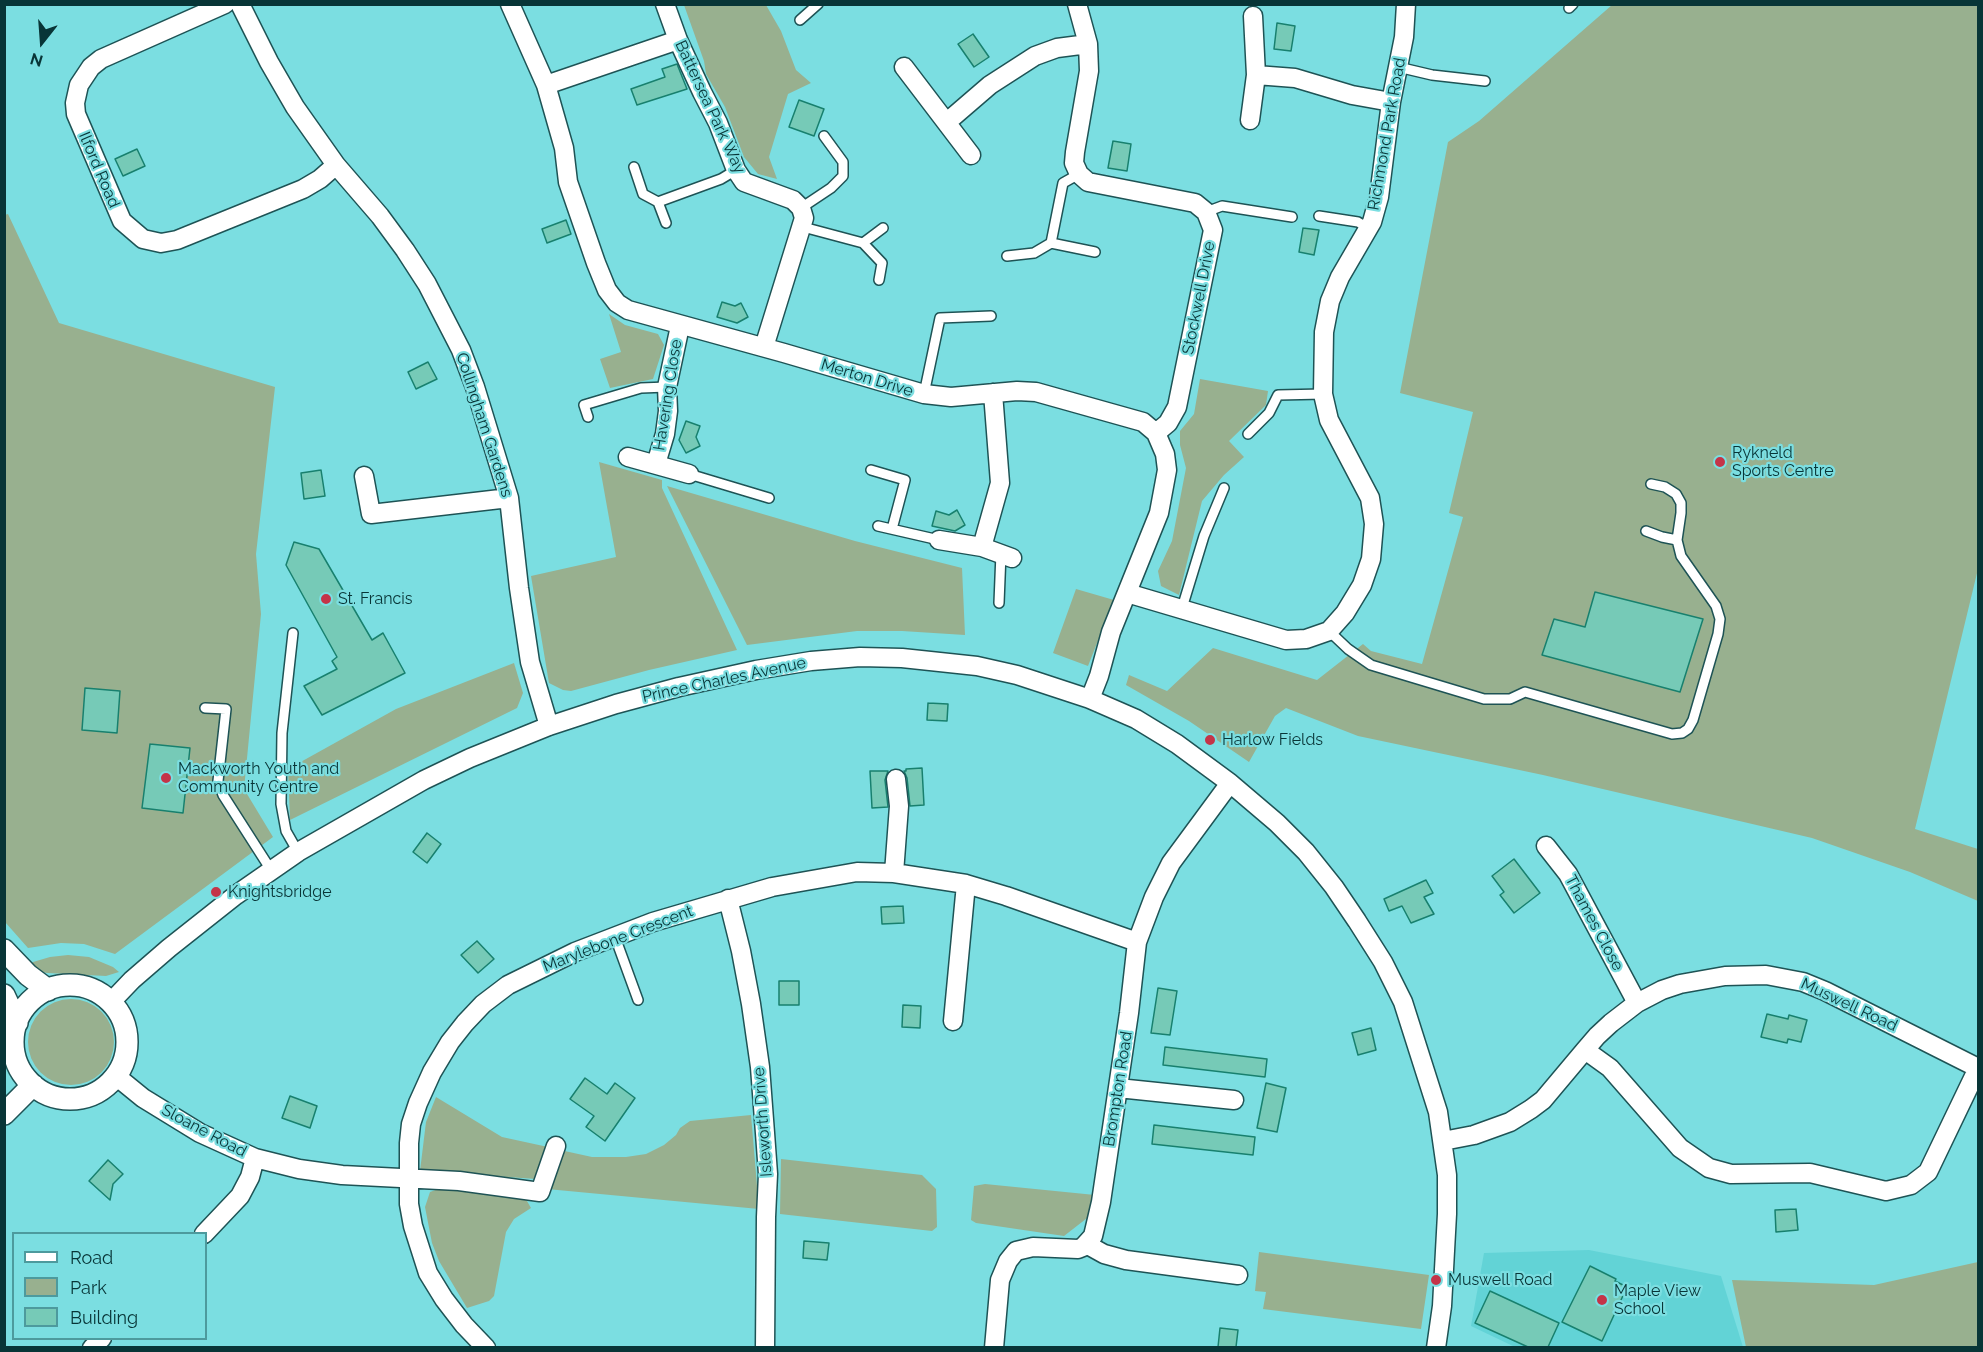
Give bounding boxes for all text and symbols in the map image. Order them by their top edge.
north arrow [12,12,72,72]
street label: Battersea Park Way [671,37,749,177]
text: N [28,49,45,71]
street label: Richmond Park Road [1364,56,1410,212]
street label: Ilford Road [74,129,124,211]
street label: Stockwell Drive [1179,240,1219,356]
street label: Havering Close [650,338,686,452]
street label: Collingham Gardens [452,350,516,500]
street label: Merton Drive [819,355,915,401]
place label: Rykneld Sports Centre [1732,443,1834,481]
marker: Rykneld Sports Centre [1713,455,1727,469]
place label: St. Francis [338,589,412,609]
marker: St. Francis [319,592,333,606]
street label: Prince Charles Avenue [640,653,808,707]
place label: Harlow Fields [1222,730,1323,750]
marker: Harlow Fields [1203,733,1217,747]
place label: Mackworth Youth and Community Centre [178,759,339,797]
marker: Mackworth Youth and Community Centre [159,771,173,785]
street label: Thames Close [1561,872,1627,974]
place label: Knightsbridge [228,882,332,902]
marker: Knightsbridge [209,885,223,899]
street label: Marylebone Crescent [540,902,696,976]
street label: Muswell Road [1798,974,1900,1036]
street label: Brompton Road [1099,1030,1137,1148]
street label: Isleworth Drive [750,1066,776,1178]
street label: Sloane Road [158,1101,250,1161]
legend [12,1232,207,1340]
text: Road [70,1247,113,1268]
place label: Muswell Road [1448,1270,1552,1290]
marker: Muswell Road [1429,1273,1443,1287]
text: Park [70,1277,107,1298]
place label: Maple View School [1614,1281,1701,1319]
marker: Maple View School [1595,1293,1609,1307]
text: Building [70,1307,138,1328]

